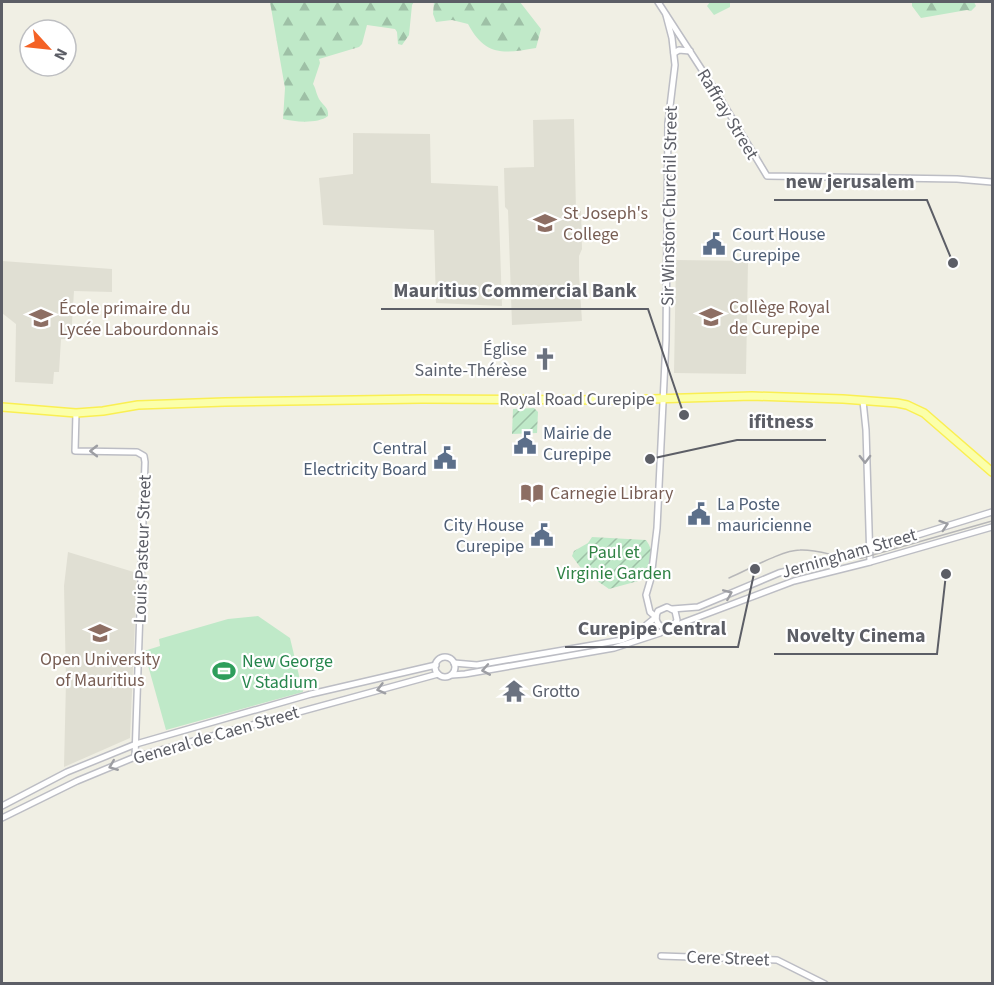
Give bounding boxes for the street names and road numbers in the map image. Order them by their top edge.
street label: Raffray Street [691,64,764,164]
street label: Sir Winston Churchil Street [655,106,684,306]
street label: Royal Road Curepipe [499,387,655,412]
street label: Louis Pasteur Street [127,474,158,624]
street label: Jerningham Street [779,522,920,585]
street label: General de Caen Street [130,700,302,771]
street label: Cere Street [686,945,770,972]

